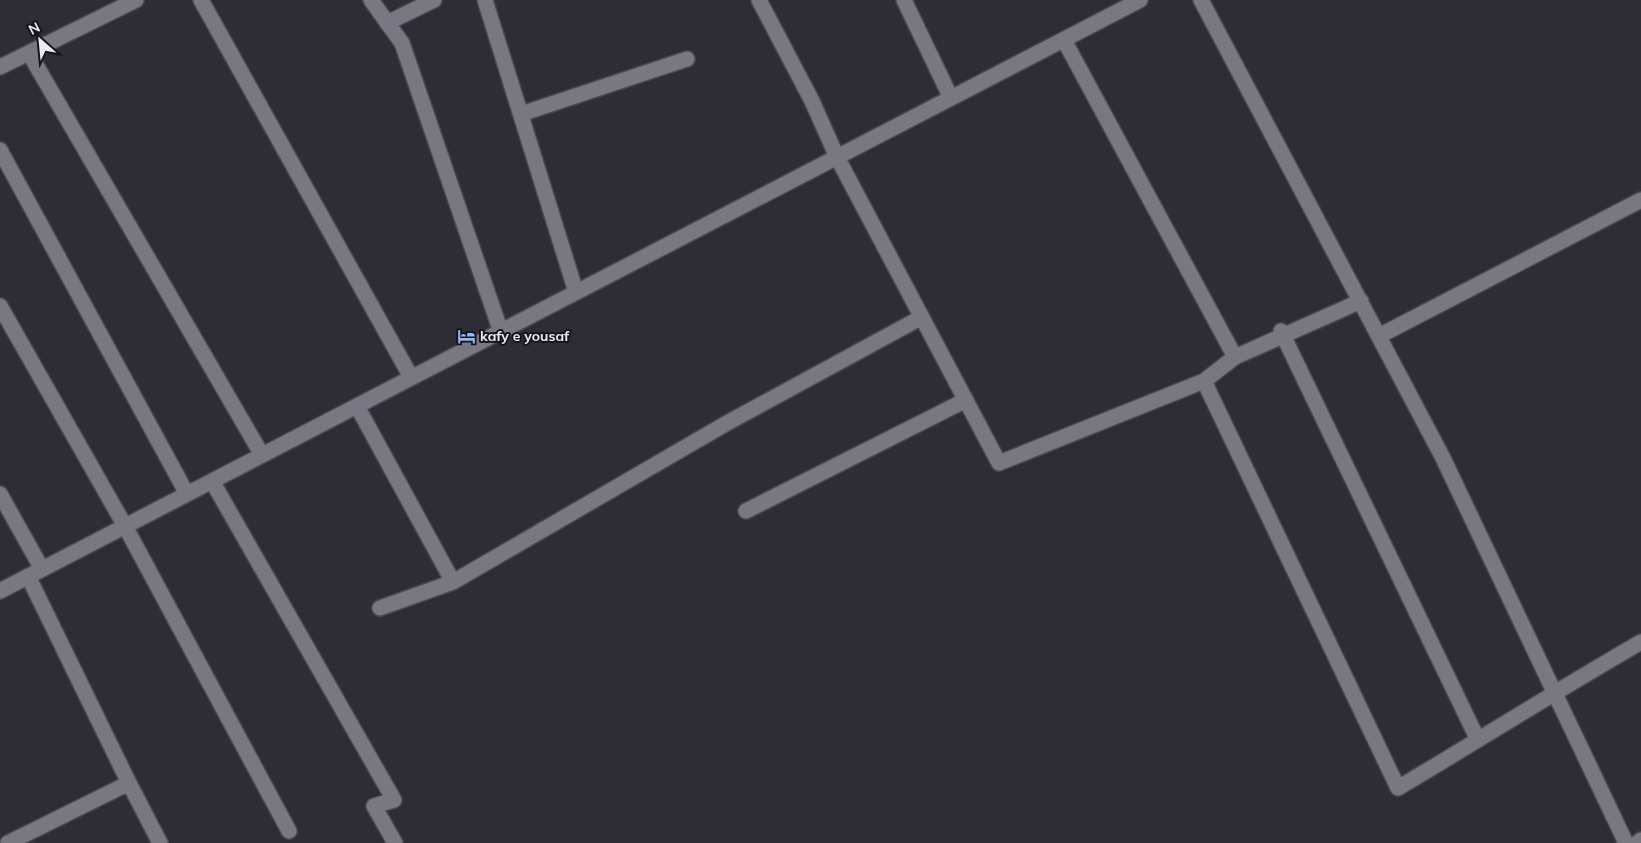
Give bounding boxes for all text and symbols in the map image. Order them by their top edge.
north arrow [15,15,65,65]
text: N [25,18,43,39]
hotel icon: kafy e yousaf [456,326,476,346]
place label: kafy e yousaf [480,327,570,345]

